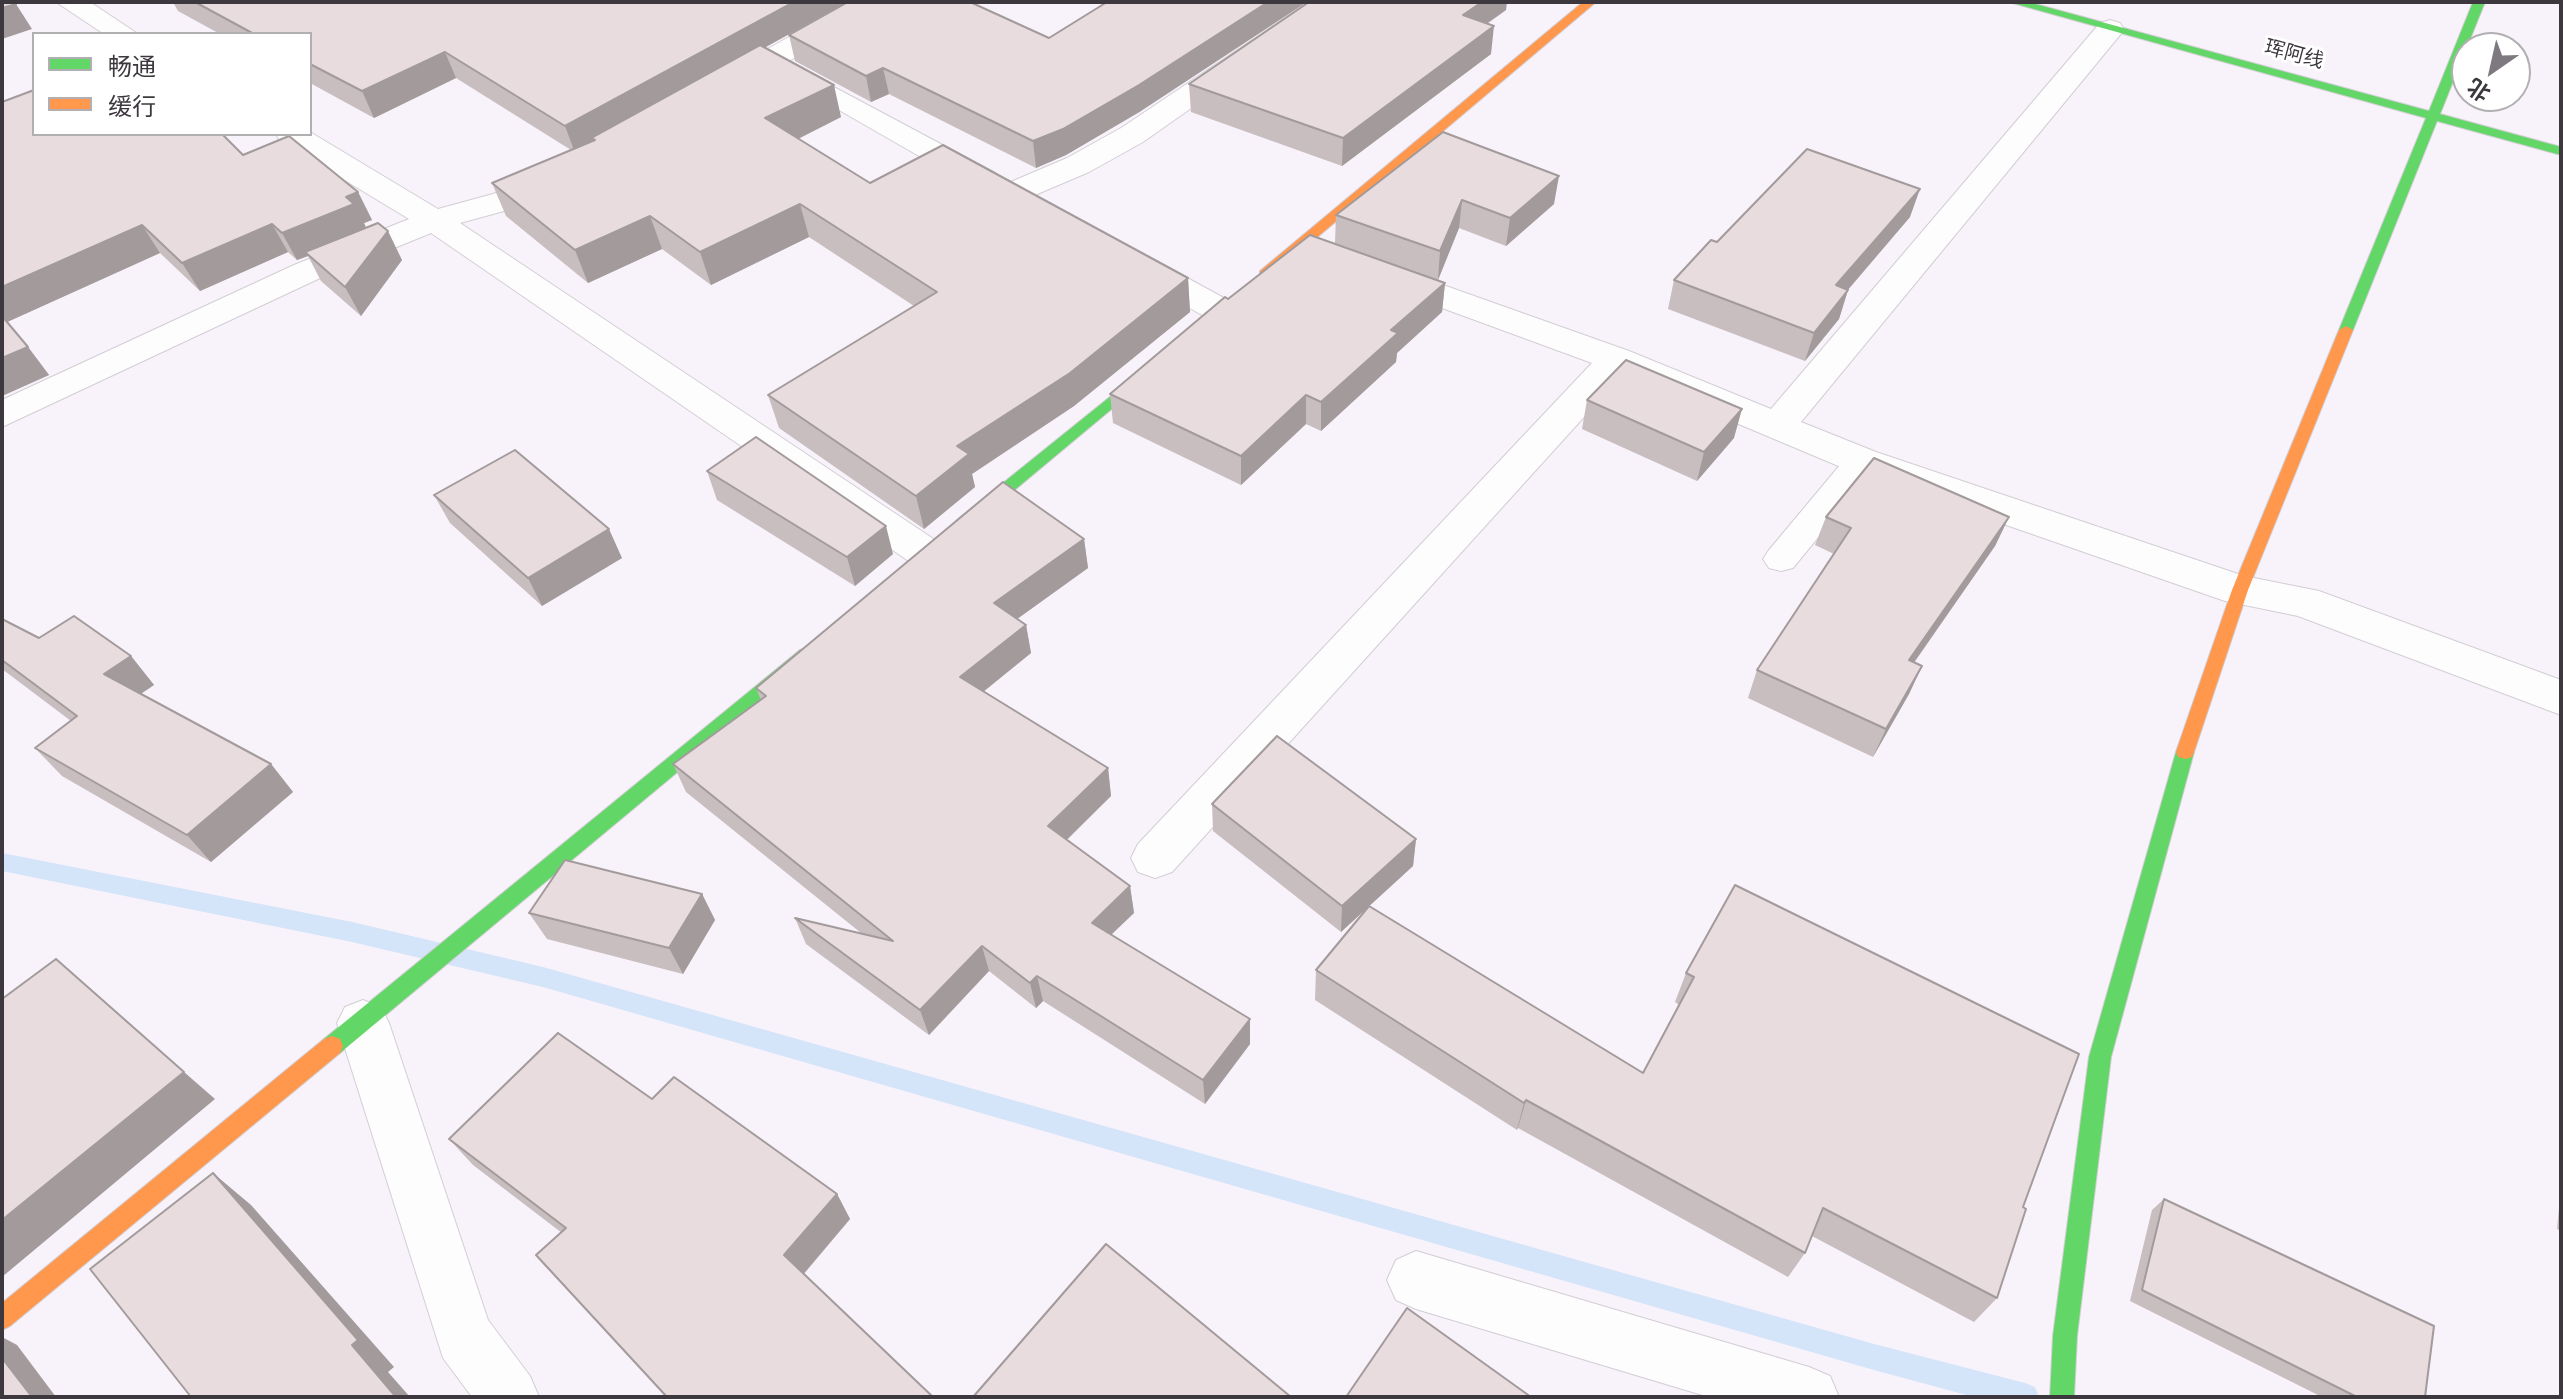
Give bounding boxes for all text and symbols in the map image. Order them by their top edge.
legend [32,32,312,136]
north arrow [2451,32,2531,112]
street label: 珲阿线 [2262,36,2326,74]
text: 畅通 [108,51,156,82]
text: 北 [2462,72,2496,108]
text: 缓行 [108,91,156,122]

